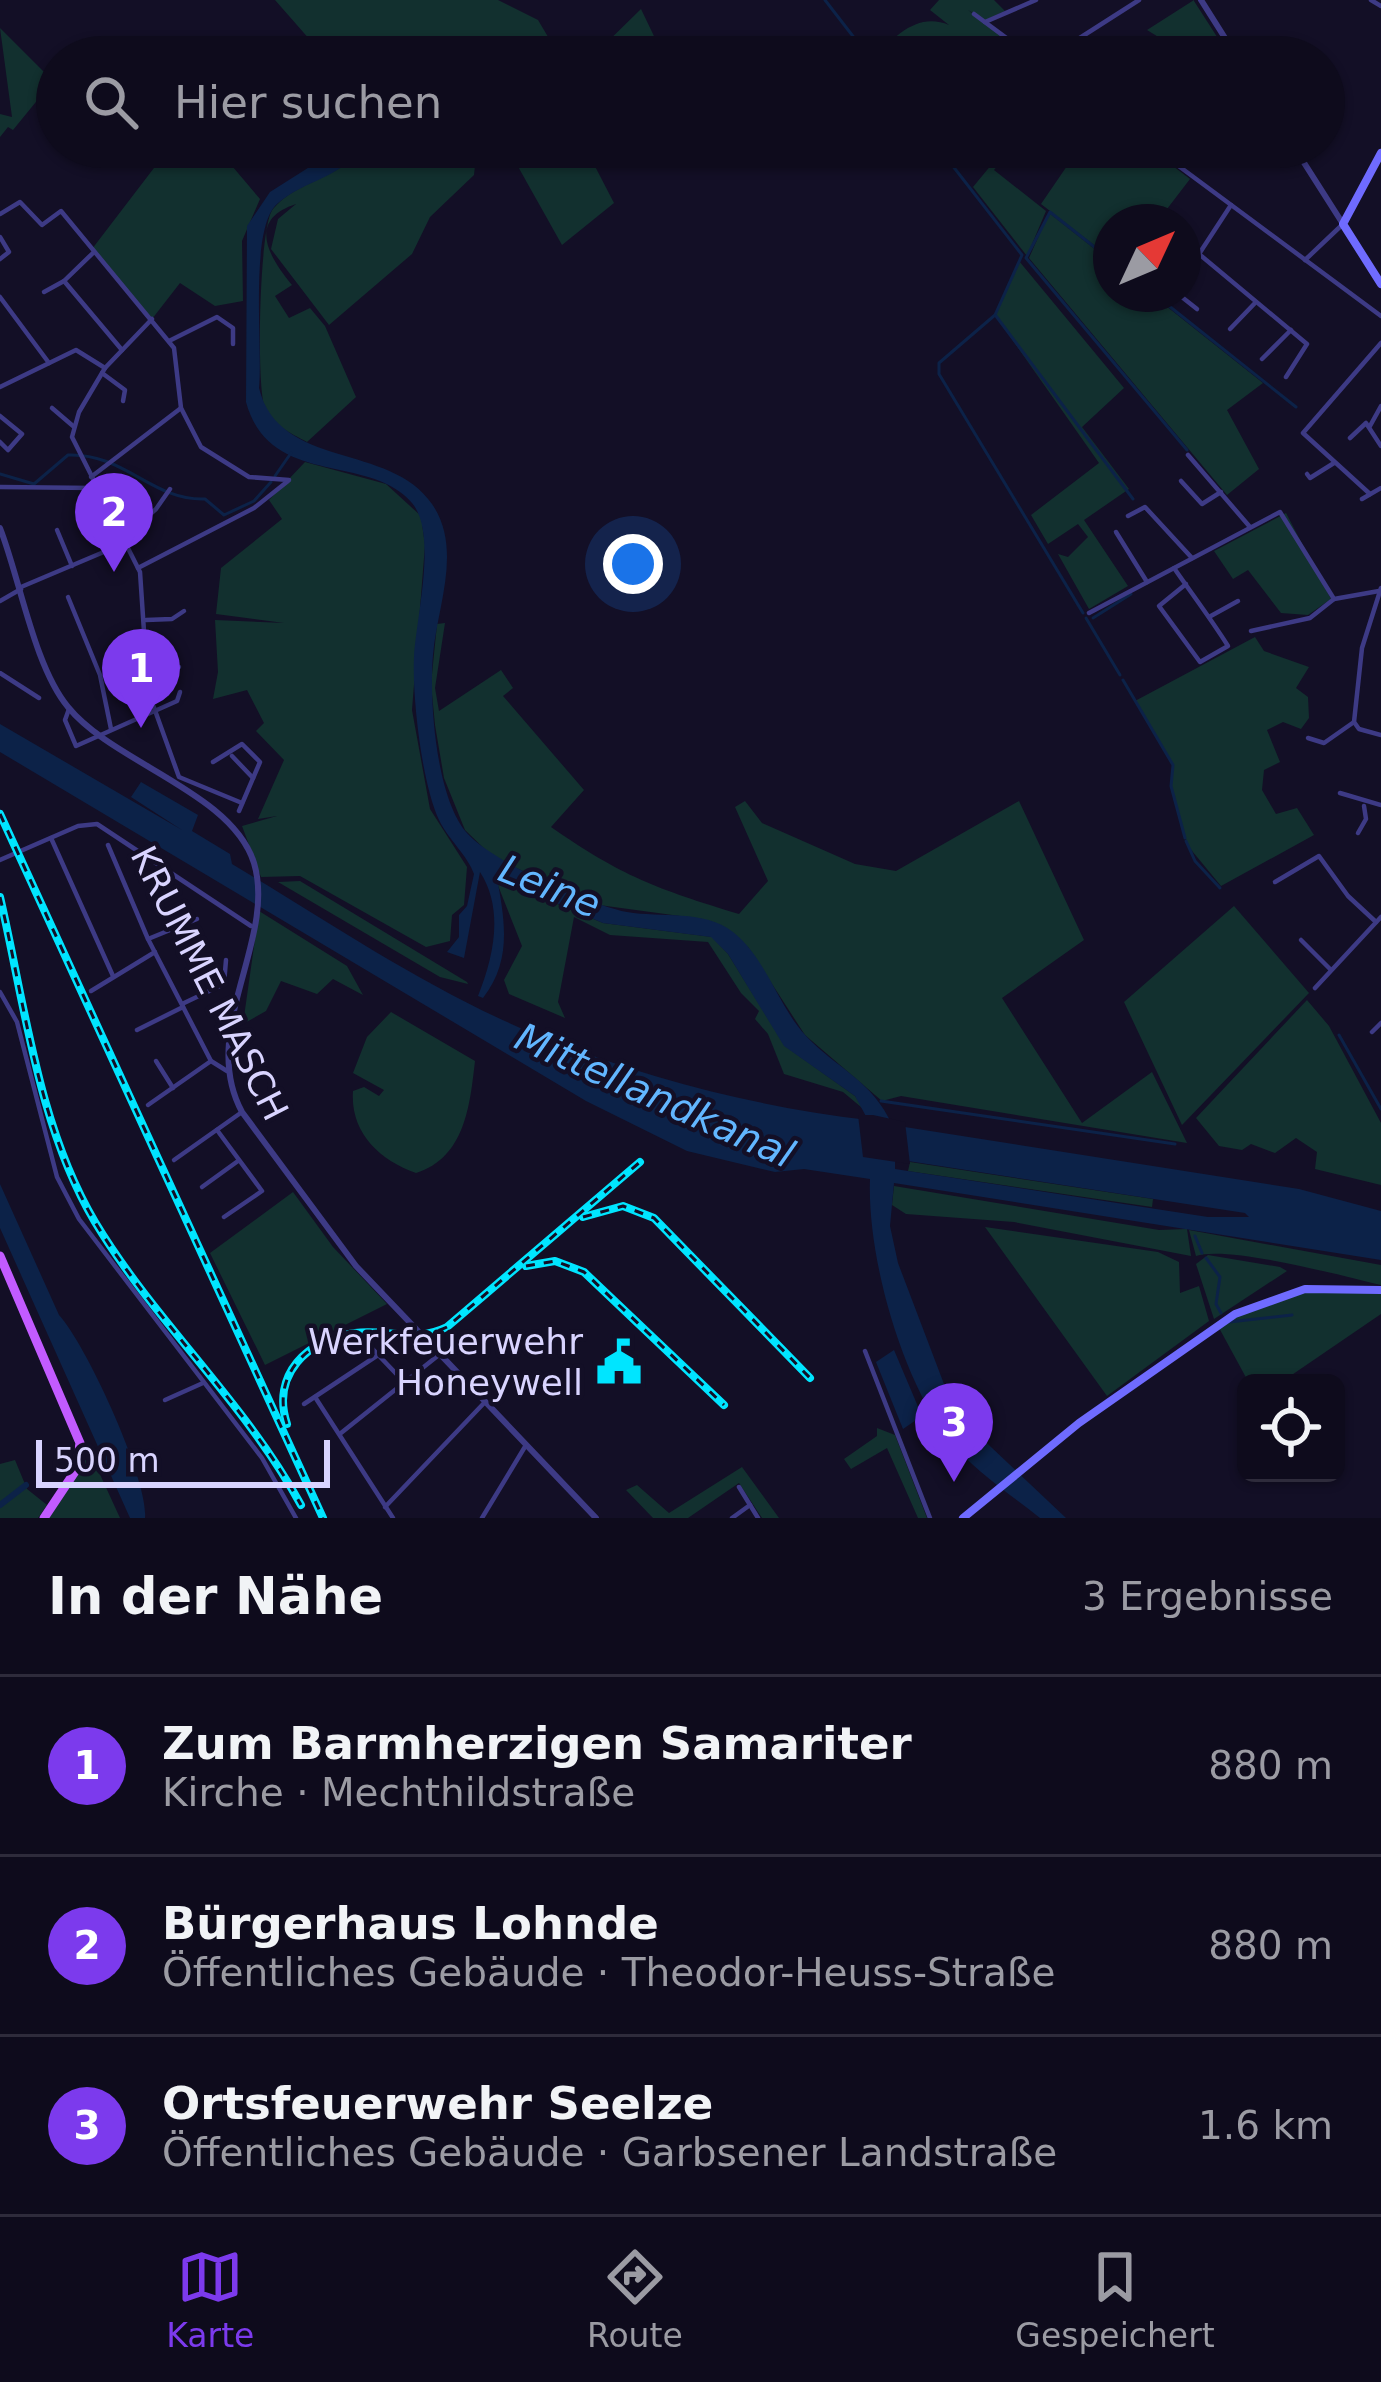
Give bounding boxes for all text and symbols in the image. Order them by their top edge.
search box [36,36,1345,168]
icon: search [78,69,144,135]
text: Hier suchen [174,76,442,129]
north arrow [1093,204,1201,312]
pin: 2 [75,473,153,572]
your location [603,534,663,594]
pin: 1 [102,629,180,728]
street label: KRUMME MASCH [123,839,296,1127]
water label: Leine [493,846,607,927]
water label: Mittellandkanal [509,1014,801,1177]
place label: Werkfeuerwehr Honeywell [308,1321,583,1403]
public building icon: Werkfeuerwehr Honeywell [594,1337,644,1387]
map controls [1237,1374,1345,1482]
button: locate [1237,1374,1345,1482]
pin: 3 [915,1383,993,1482]
scale bar [36,1434,330,1487]
text: 500 m [54,1441,160,1480]
text: In der Nähe [48,1567,383,1626]
text: 3 Ergebnisse [1082,1574,1333,1619]
text: Zum Barmherzigen Samariter [162,1717,912,1770]
text: 1 [73,1743,101,1788]
text: 880 m [1208,1743,1333,1788]
text: Kirche · Mechthildstraße [162,1770,635,1815]
text: Bürgerhaus Lohnde [162,1897,659,1950]
text: 2 [73,1923,101,1968]
text: 880 m [1208,1923,1333,1968]
text: Öffentliches Gebäude · Theodor-Heuss-Straße [162,1950,1056,1995]
text: Ortsfeuerwehr Seelze [162,2077,713,2130]
text: 3 [73,2103,101,2148]
text: 1.6 km [1198,2103,1333,2148]
text: Öffentliches Gebäude · Garbsener Landstraße [162,2130,1057,2175]
tab: Karte [166,2244,254,2355]
tab: Route [587,2244,683,2355]
tab: Gespeichert [1015,2244,1215,2355]

